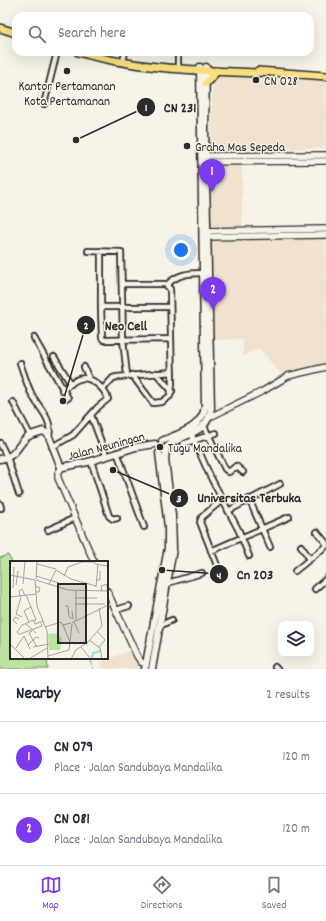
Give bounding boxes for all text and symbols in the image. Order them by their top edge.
search box [12,12,314,56]
icon: search [26,23,48,45]
text: Search here [58,23,126,45]
marker: Kantor Pertamanan Kota Pertamanan [62,66,72,76]
place label: CN 028 [264,73,298,92]
marker: CN 028 [251,75,261,85]
place label: Kantor Pertamanan Kota Pertamanan [19,78,115,112]
callout: CN 231 [136,94,204,120]
text: CN 231 [164,99,196,119]
text: 1 [145,100,148,117]
place label: Graha Mas Sepeda [195,139,286,158]
marker: Graha Mas Sepeda [182,141,192,151]
pin: 1 [199,159,225,192]
your location [171,240,191,260]
pin: 2 [200,277,226,310]
callout: Neo Cell [76,312,155,338]
text: Neo Cell [105,317,148,337]
text: 2 [83,318,89,335]
street label: Jalan Neuningan [66,428,147,467]
place label: Tugu Mandalika [168,440,243,459]
marker: Tugu Mandalika [155,442,165,452]
callout: Universitas Terbuka [169,485,309,511]
text: Universitas Terbuka [197,489,302,509]
text: 3 [176,491,182,508]
inset map [10,561,108,659]
callout: Cn 203 [209,561,281,587]
text: Cn 203 [237,566,273,586]
text: 4 [217,568,222,585]
map controls [278,621,314,657]
button: layers [278,621,314,657]
text: Nearby [16,683,60,707]
text: 2 results [266,686,310,705]
text: CN 079 [54,737,93,759]
text: 1 [28,748,30,767]
text: 120 m [282,748,310,767]
text: Place · Jalan Sandubaya Mandalika [54,759,222,778]
text: CN 081 [54,809,90,831]
text: 2 [26,820,32,839]
text: 120 m [282,820,310,839]
text: Place · Jalan Sandubaya Mandalika [54,831,222,850]
tab: Map [40,874,62,914]
tab: Directions [141,874,183,914]
tab: Saved [262,874,286,914]

